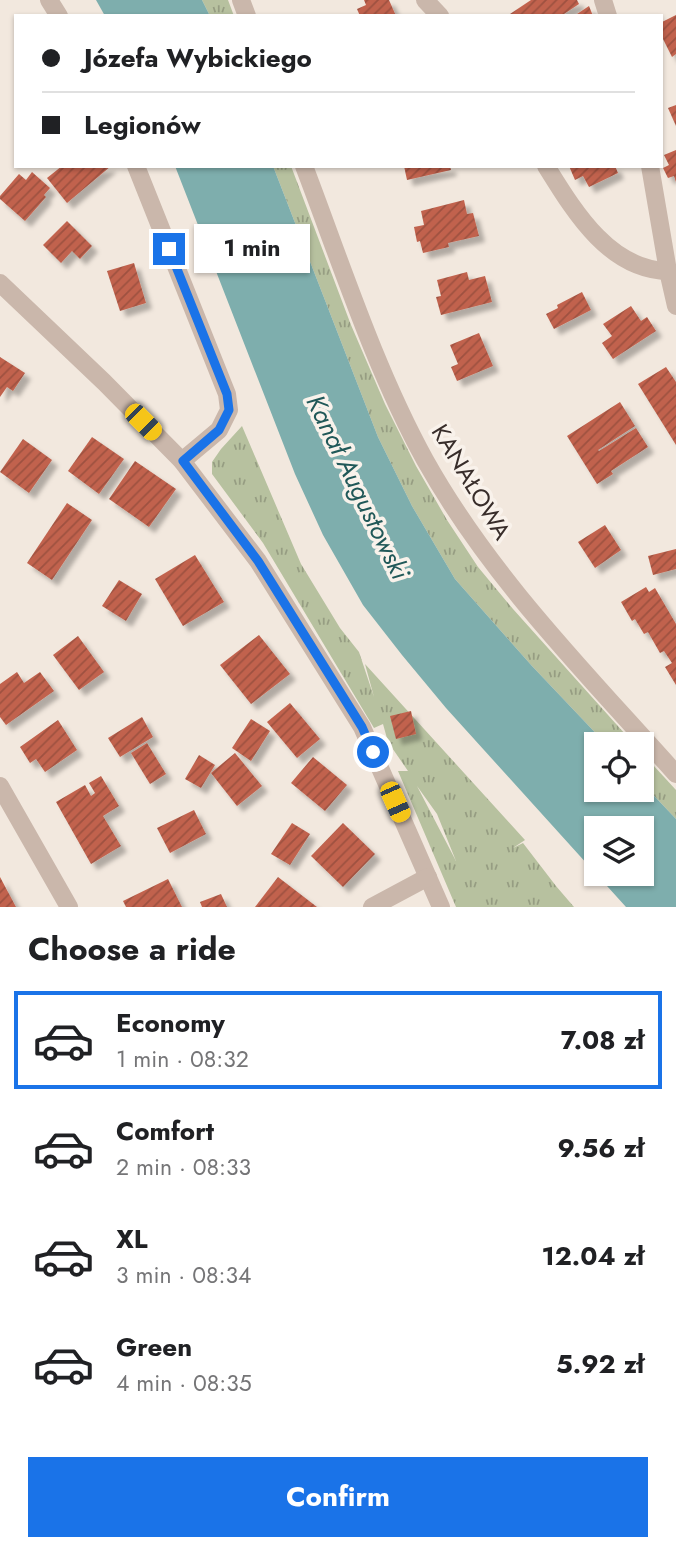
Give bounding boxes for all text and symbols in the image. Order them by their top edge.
text: Józefa Wybickiego [84,39,312,77]
text: Legionów [84,106,201,144]
callout: 1 min [194,224,309,274]
text: 1 min [223,231,281,265]
route end [153,233,185,265]
water label: Kanał Augustowski [297,388,419,586]
car [121,400,166,444]
street label: KANAŁOWA [423,417,520,546]
map controls [584,732,654,886]
button: locate [584,732,654,802]
route start [357,736,389,768]
car [377,779,414,825]
button: layers [584,816,654,886]
text: Choose a ride [28,926,236,972]
text: Economy [116,1004,225,1042]
icon: car [32,1009,95,1072]
text: 7.08 zł [561,1021,644,1059]
text: 1 min · 08:32 [116,1042,249,1076]
text: Comfort [116,1112,214,1150]
icon: car [32,1117,95,1180]
text: 9.56 zł [557,1129,644,1167]
text: 2 min · 08:33 [116,1150,251,1184]
text: XL [116,1220,148,1258]
icon: car [32,1225,95,1288]
text: 12.04 zł [542,1237,644,1275]
text: 3 min · 08:34 [116,1258,251,1292]
text: Green [116,1328,192,1366]
icon: car [32,1333,95,1396]
text: 5.92 zł [556,1345,644,1383]
text: 4 min · 08:35 [116,1366,252,1400]
button: Confirm [28,1457,648,1537]

